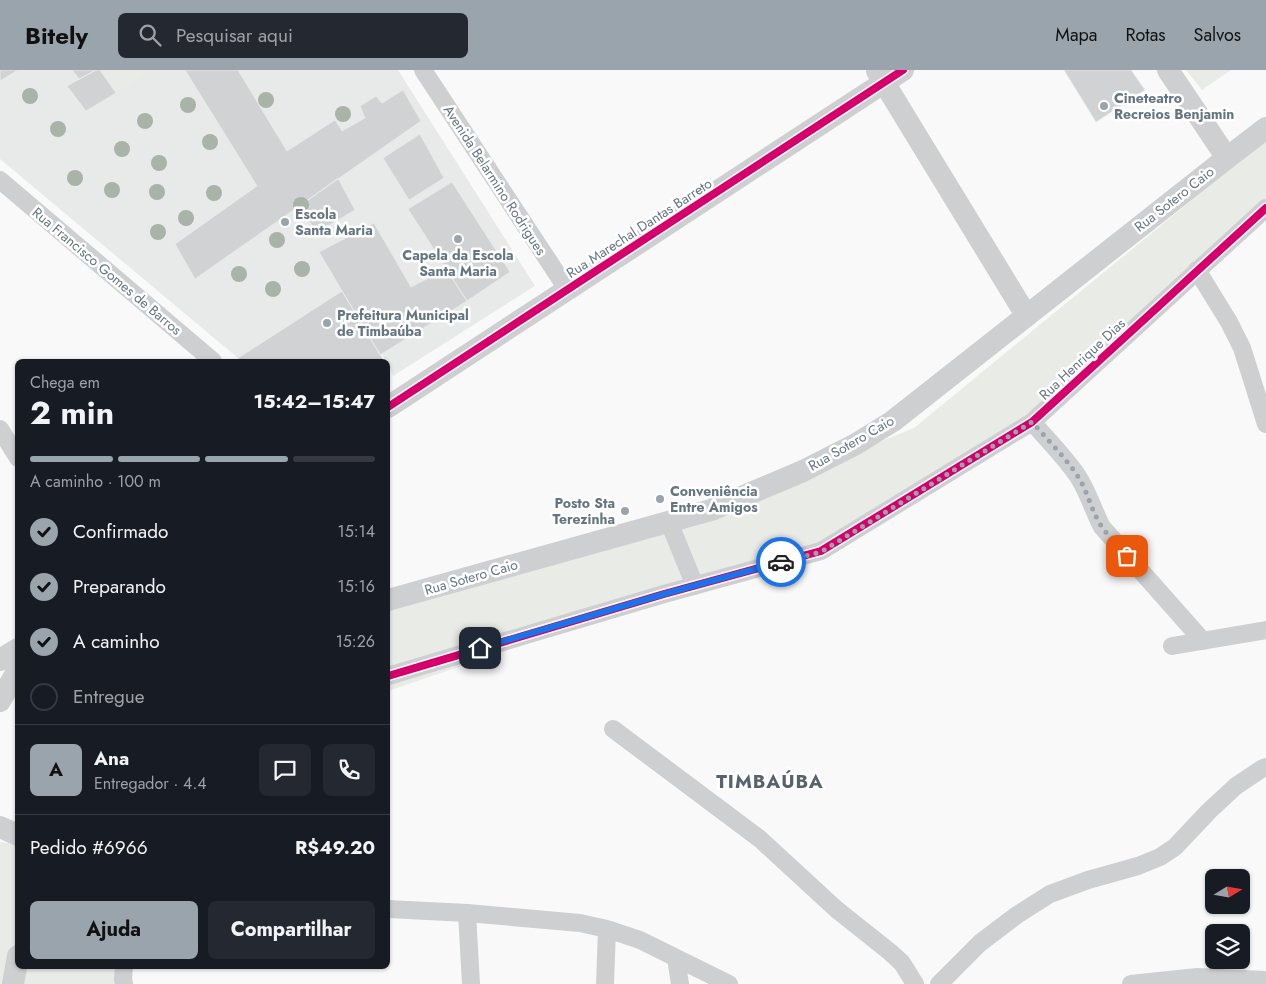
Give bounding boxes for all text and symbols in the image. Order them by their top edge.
search box [118,13,468,58]
text: Bitely [25,18,88,53]
icon: search [136,21,164,49]
text: Pesquisar aqui [176,22,293,49]
text: Mapa [1055,22,1097,48]
text: Rotas [1125,22,1166,48]
text: Salvos [1194,22,1241,48]
place label: Cineteatro Recreios Benjamin [1114,88,1234,124]
marker: Cineteatro Recreios Benjamin [1098,100,1110,112]
street label: Avenida Belarmino Rodrigues [439,101,551,259]
street label: Rua Sotero Caio [1130,161,1218,236]
street label: Rua Marechal Dantas Barreto [562,173,716,283]
street label: Rua Francisco Gomes de Barros [28,202,186,340]
place label: Escola Santa Maria [295,204,373,240]
marker: Escola Santa Maria [279,216,291,228]
marker: Capela da Escola Santa Maria [452,233,464,245]
place label: Capela da Escola Santa Maria [402,245,514,281]
place label: Prefeitura Municipal de Timbaúba [337,305,469,341]
street label: Rua Henrique Dias [1034,313,1130,404]
marker: Prefeitura Municipal de Timbaúba [321,317,333,329]
text: Chega em [30,371,100,394]
text: 15:42–15:47 [254,388,375,415]
text: 2 min [30,390,114,436]
street label: Rua Sotero Caio [804,410,898,476]
text: A caminho · 100 m [30,470,161,493]
place label: Conveniência Entre Amigos [670,481,758,517]
place label: Posto Sta Terezinha [552,493,615,529]
marker: Conveniência Entre Amigos [654,493,666,505]
marker: Posto Sta Terezinha [619,505,631,517]
icon: check [30,518,58,546]
text: Confirmado [73,518,168,545]
text: 15:14 [337,520,375,543]
pin [1106,535,1148,577]
courier [756,537,806,587]
icon: bag [1113,542,1141,570]
icon: car [767,548,795,576]
street label: Rua Sotero Caio [422,554,520,600]
icon: check [30,573,58,601]
text: Preparando [73,573,166,600]
text: 15:16 [338,575,375,598]
pin [459,627,501,669]
icon: check [30,628,58,656]
text: A caminho [73,628,160,655]
text: 15:26 [336,630,375,653]
icon: home [466,634,494,662]
text: Entregue [73,683,145,710]
button: chat [259,744,311,796]
button: phone [323,744,375,796]
text: Ana [94,745,129,772]
text: A [49,756,63,783]
district label: TIMBAÚBA [716,768,824,795]
text: Entregador · 4.4 [94,772,207,795]
text: Pedido #6966 [30,834,148,861]
text: R$49.20 [295,834,375,861]
north arrow [1205,869,1250,914]
map controls [1205,869,1250,969]
button: Ajuda [30,901,198,959]
button: Compartilhar [208,901,375,959]
button: layers [1205,924,1250,969]

